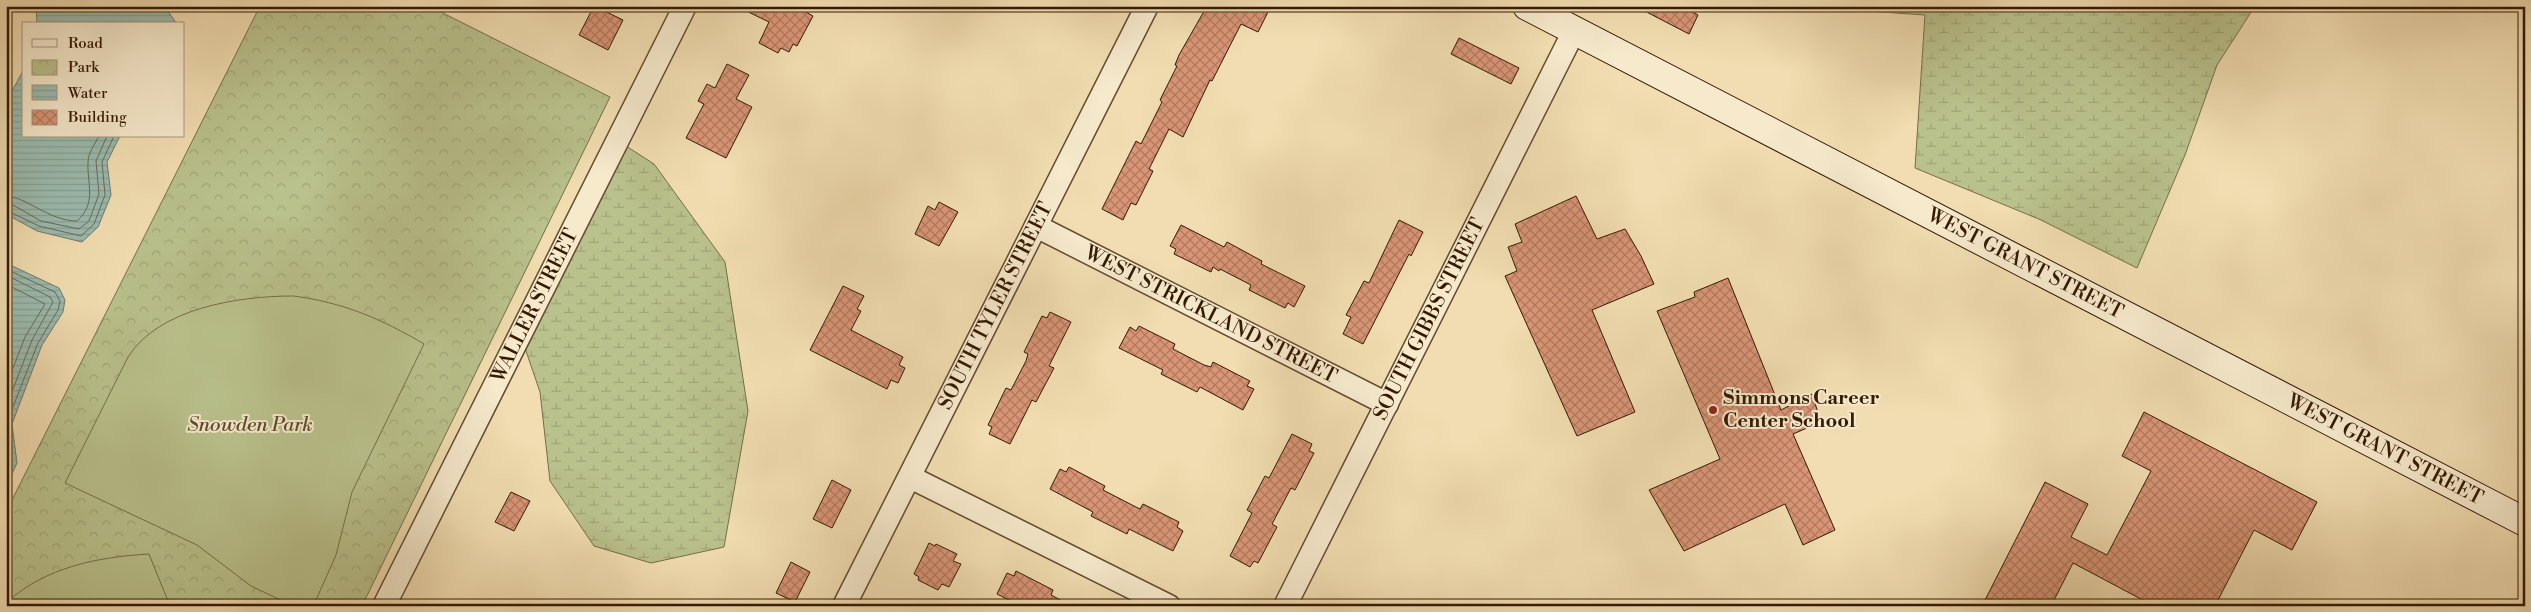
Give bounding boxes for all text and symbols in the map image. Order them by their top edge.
legend [22,22,185,138]
text: Road [68,34,103,53]
text: Park [68,58,100,77]
text: Water [67,84,108,103]
text: Building [67,108,127,127]
street label: SOUTH TYLER STREET [933,198,1058,414]
street label: WEST GRANT STREET [1922,202,2128,325]
street label: SOUTH GIBBS STREET [1368,214,1490,424]
street label: WALLER STREET [485,225,584,388]
street label: WEST STRICKLAND STREET [1079,240,1341,389]
place label: Simmons Career Center School [1723,386,1880,434]
street label: WEST GRANT STREET [2282,388,2487,511]
marker: Simmons Career Center School [1707,404,1719,416]
park label: Snowden Park [187,413,313,438]

